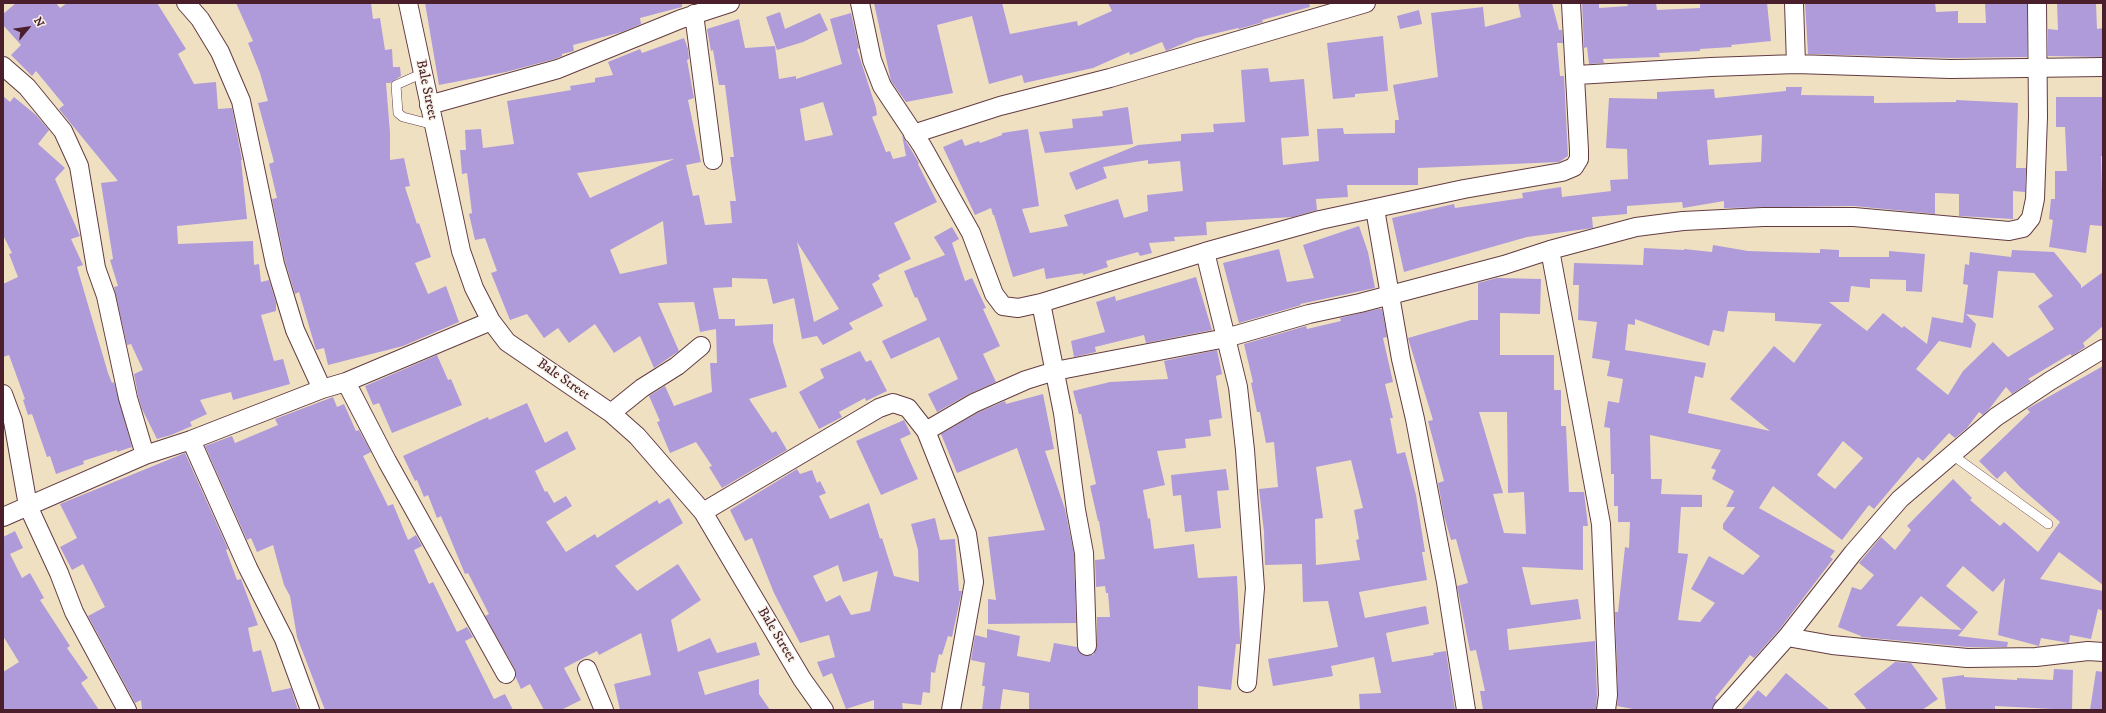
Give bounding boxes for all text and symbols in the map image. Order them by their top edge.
north arrow [8,8,48,48]
text: N [30,15,47,30]
street label: Bale Street [411,58,441,122]
street label: Bale Street [533,356,593,404]
street label: Bale Street [753,605,799,665]

